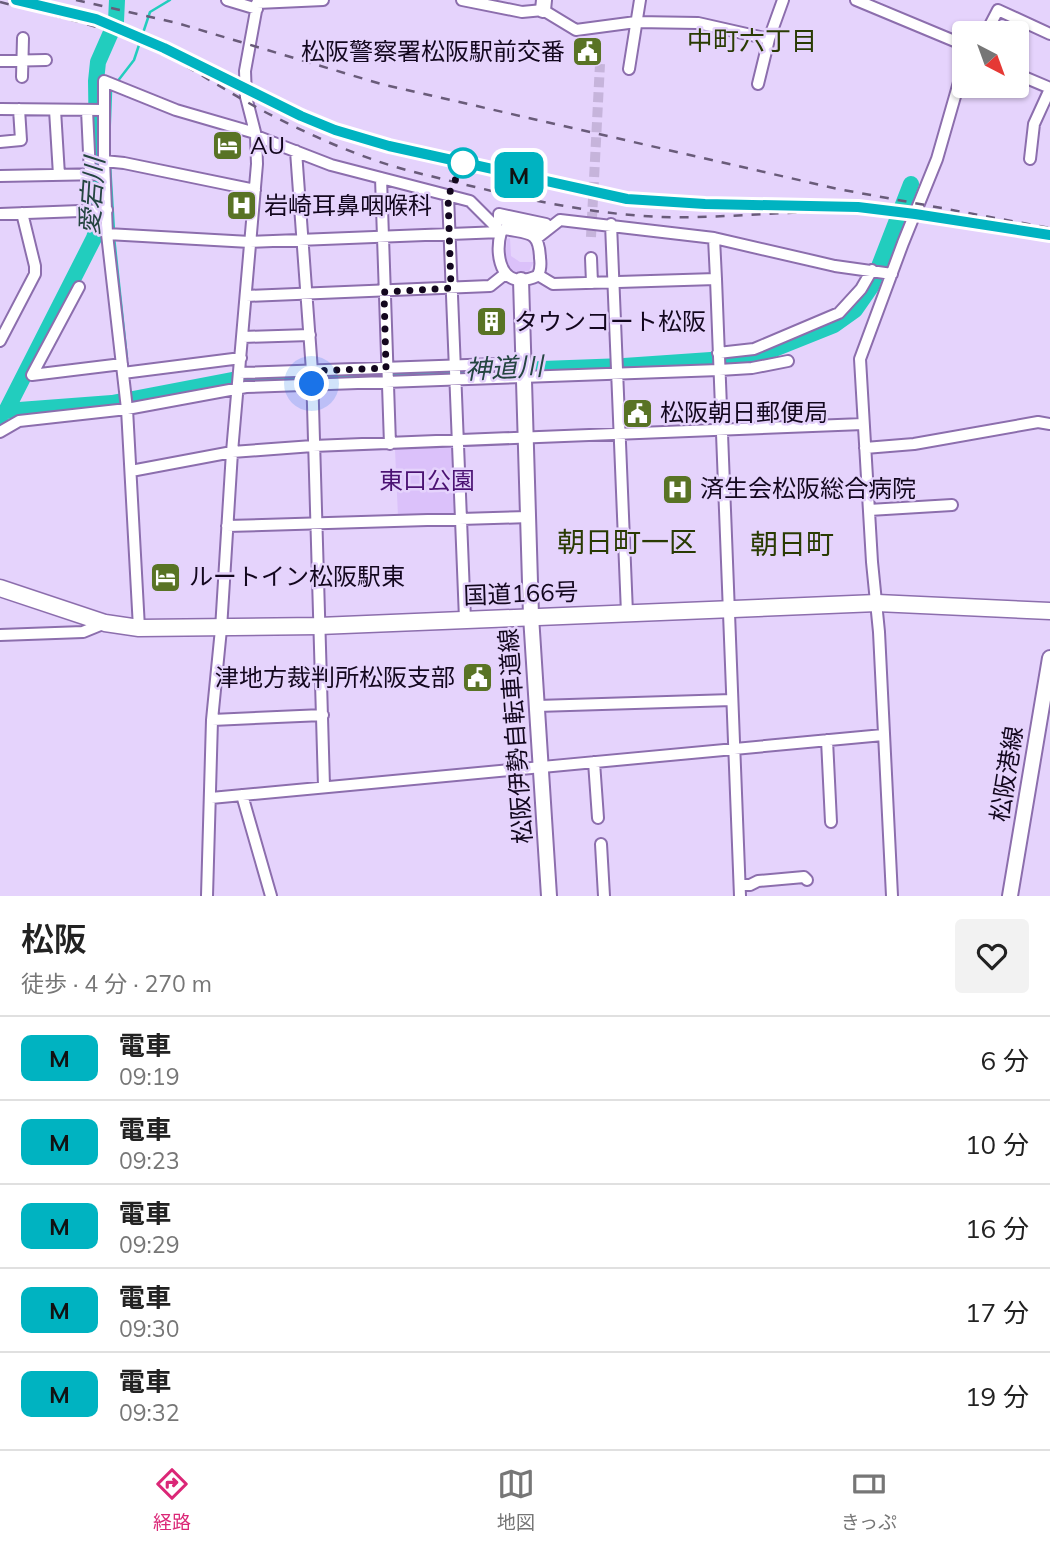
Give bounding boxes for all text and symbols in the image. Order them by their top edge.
north arrow [952,21,1029,98]
map controls [952,21,1029,98]
district label: 中町六丁目 [687,24,817,57]
public building icon: 松阪警察署松阪駅前交番 [571,35,605,69]
place label: 松阪警察署松阪駅前交番 [301,36,565,66]
hotel icon: AU [210,129,244,163]
place label: AU [250,130,285,160]
unlabelled marker [448,148,478,178]
line badge: M [496,152,542,198]
water label: 愛宕川 [72,153,111,236]
text: M [509,160,529,190]
hospital icon: 岩崎耳鼻咽喉科 [224,189,258,223]
place label: 岩崎耳鼻咽喉科 [264,190,432,220]
building icon: タウンコート松阪 [474,305,508,339]
place label: タウンコート松阪 [514,306,706,336]
water label: 神道川 [464,349,547,386]
your location [294,366,329,401]
public building icon: 松阪朝日郵便局 [620,396,654,430]
place label: 松阪朝日郵便局 [660,397,828,427]
park label: 東口公園 [379,465,475,495]
hospital icon: 済生会松阪総合病院 [660,472,694,506]
place label: 済生会松阪総合病院 [700,473,916,503]
district label: 朝日町一区 [557,524,697,559]
district label: 朝日町 [750,526,834,561]
hotel icon: ルートイン松阪駅東 [149,560,183,594]
place label: ルートイン松阪駅東 [189,561,405,591]
street label: 国道166号 [463,576,579,610]
street label: 松阪伊勢自転車道線 [493,627,537,845]
public building icon: 津地方裁判所松阪支部 [461,661,495,695]
place label: 津地方裁判所松阪支部 [215,662,455,692]
street label: 松阪港線 [984,724,1028,824]
text: 松阪 [21,918,87,959]
button: heart [955,919,1029,993]
text: 徒歩 · 4 分 · 270 m [21,969,212,998]
text: 電車 [119,1029,171,1062]
text: M [49,1043,70,1073]
text: 6 分 [981,1044,1029,1077]
text: 09:19 [119,1062,179,1091]
text: 電車 [119,1113,171,1146]
text: M [49,1127,70,1157]
text: 10 分 [965,1128,1029,1161]
text: 09:23 [119,1146,179,1175]
text: 電車 [119,1197,171,1230]
text: M [49,1211,70,1241]
text: 16 分 [965,1212,1029,1245]
text: 09:29 [119,1230,179,1259]
text: 電車 [119,1281,171,1314]
text: M [49,1295,70,1325]
text: 17 分 [965,1296,1029,1329]
text: 09:30 [119,1314,179,1343]
text: 電車 [119,1365,171,1398]
text: M [49,1379,70,1409]
text: 19 分 [965,1380,1029,1413]
text: 09:32 [119,1398,179,1427]
tab: 経路 [153,1465,191,1534]
tab: 地図 [497,1465,535,1534]
tab: きっぷ [841,1465,897,1534]

